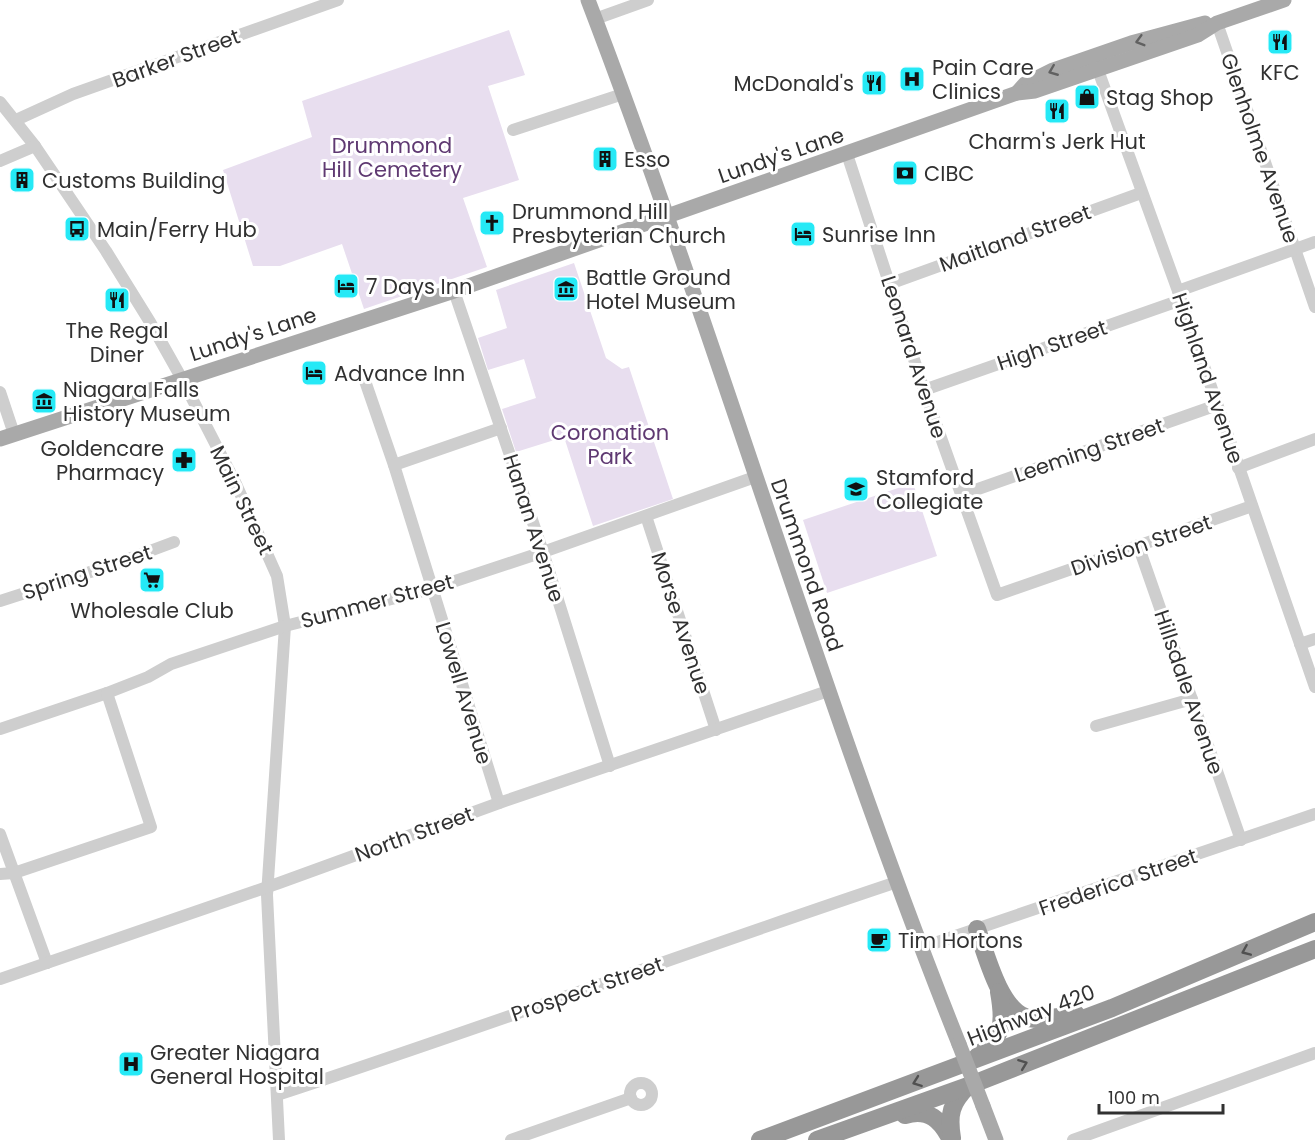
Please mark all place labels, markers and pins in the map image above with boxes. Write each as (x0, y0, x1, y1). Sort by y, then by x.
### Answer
restaurant icon: KFC (1265, 27, 1295, 57)
place label: Pain Care Clinics (932, 53, 1034, 106)
place label: KFC (1260, 58, 1300, 87)
hospital icon: Pain Care Clinics (897, 64, 927, 94)
restaurant icon: McDonald's (859, 68, 889, 98)
place label: McDonald's (734, 69, 854, 98)
shop icon: Stag Shop (1072, 82, 1102, 112)
place label: Stag Shop (1106, 83, 1213, 112)
restaurant icon: Charm's Jerk Hut (1042, 96, 1072, 126)
place label: Charm's Jerk Hut (968, 127, 1146, 156)
building icon: Esso (590, 144, 620, 174)
place label: Esso (624, 145, 670, 174)
bank icon: CIBC (890, 158, 920, 188)
place label: CIBC (924, 159, 974, 188)
building icon: Customs Building (7, 165, 37, 195)
place label: Customs Building (42, 166, 226, 195)
place label: Drummond Hill Presbyterian Church (512, 197, 726, 250)
church icon: Drummond Hill Presbyterian Church (477, 208, 507, 238)
bus stop icon: Main/Ferry Hub (62, 214, 92, 244)
place label: Main/Ferry Hub (97, 215, 257, 244)
hotel icon: Sunrise Inn (788, 219, 818, 249)
place label: Sunrise Inn (822, 220, 936, 249)
place label: Battle Ground Hotel Museum (586, 263, 736, 316)
hotel icon: 7 Days Inn (331, 271, 361, 301)
place label: 7 Days Inn (366, 272, 473, 301)
museum icon: Battle Ground Hotel Museum (551, 274, 581, 304)
restaurant icon: The Regal Diner (102, 285, 132, 315)
place label: The Regal Diner (66, 316, 168, 369)
hotel icon: Advance Inn (299, 358, 329, 388)
place label: Advance Inn (334, 359, 465, 388)
place label: Niagara Falls History Museum (63, 375, 231, 428)
museum icon: Niagara Falls History Museum (29, 386, 59, 416)
place label: Goldencare Pharmacy (41, 434, 164, 487)
pharmacy icon: Goldencare Pharmacy (169, 445, 199, 475)
place label: Stamford Collegiate (876, 463, 983, 516)
school or university icon: Stamford Collegiate (841, 474, 871, 504)
supermarket icon: Wholesale Club (137, 565, 167, 595)
place label: Wholesale Club (70, 596, 234, 625)
cafe icon: Tim Hortons (864, 925, 894, 955)
place label: Tim Hortons (898, 926, 1023, 955)
place label: Greater Niagara General Hospital (150, 1038, 324, 1091)
hospital icon: Greater Niagara General Hospital (116, 1049, 146, 1079)

